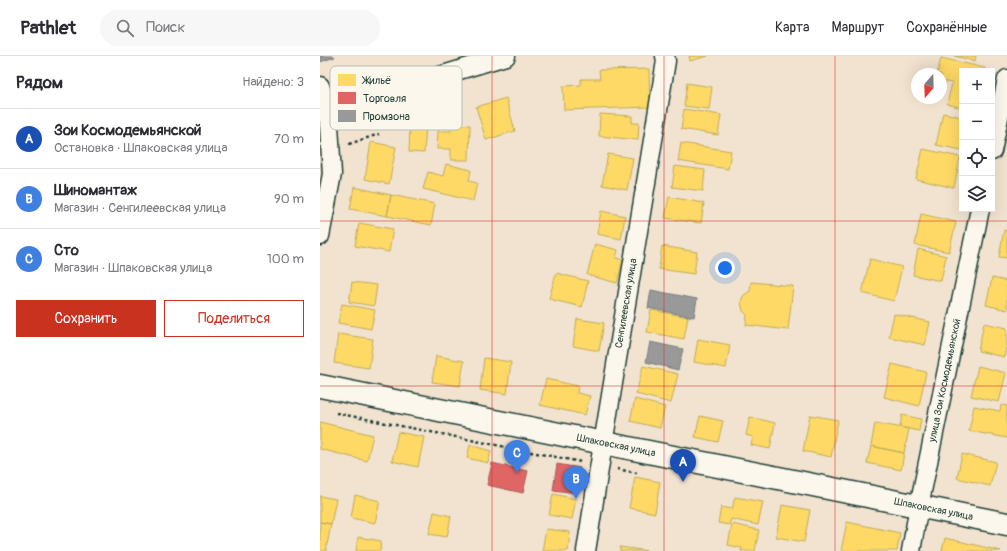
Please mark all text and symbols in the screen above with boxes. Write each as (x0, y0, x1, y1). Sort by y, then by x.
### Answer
search box (100, 10, 380, 46)
text: Pathlet (20, 16, 76, 40)
icon: search (114, 17, 136, 39)
text: Поиск (146, 18, 185, 37)
text: Карта (775, 19, 810, 36)
text: Маршрут (832, 19, 884, 36)
text: Сохранённые (906, 19, 987, 36)
legend (330, 66, 462, 130)
north arrow (911, 68, 947, 104)
map controls (959, 68, 995, 212)
button: + (959, 68, 995, 104)
text: Рядом (16, 72, 63, 93)
text: Найдено: 3 (242, 74, 304, 90)
text: Жильё (361, 74, 391, 87)
text: Торговля (363, 92, 406, 105)
button: − (959, 104, 995, 140)
text: Промзона (363, 110, 410, 123)
text: Зои Космодемьянской (54, 121, 202, 140)
text: A (25, 131, 33, 147)
text: 70 m (274, 131, 304, 147)
text: Остановка · Шпаковская улица (54, 140, 228, 156)
button: locate (959, 140, 995, 176)
button: layers (959, 176, 995, 212)
text: Шиномантаж (54, 181, 137, 200)
text: B (25, 191, 33, 207)
text: 90 m (274, 191, 304, 207)
text: Магазин · Сенгилеевская улица (54, 200, 226, 216)
text: Сто (54, 241, 79, 260)
text: C (25, 251, 33, 267)
text: 100 m (267, 251, 304, 267)
street label: Сенгилеевская улица (613, 257, 639, 349)
your location (715, 258, 735, 278)
text: Магазин · Шпаковская улица (54, 260, 212, 276)
button: Сохранить (16, 300, 156, 337)
button: Поделиться (164, 300, 304, 337)
street label: улица Зои Космодемьянской (926, 317, 963, 444)
street label: Шпаковская улица (576, 432, 657, 459)
pin: C (504, 440, 530, 473)
pin: A (670, 449, 696, 482)
pin: B (563, 466, 589, 499)
street label: Шпаковская улица (893, 496, 975, 523)

